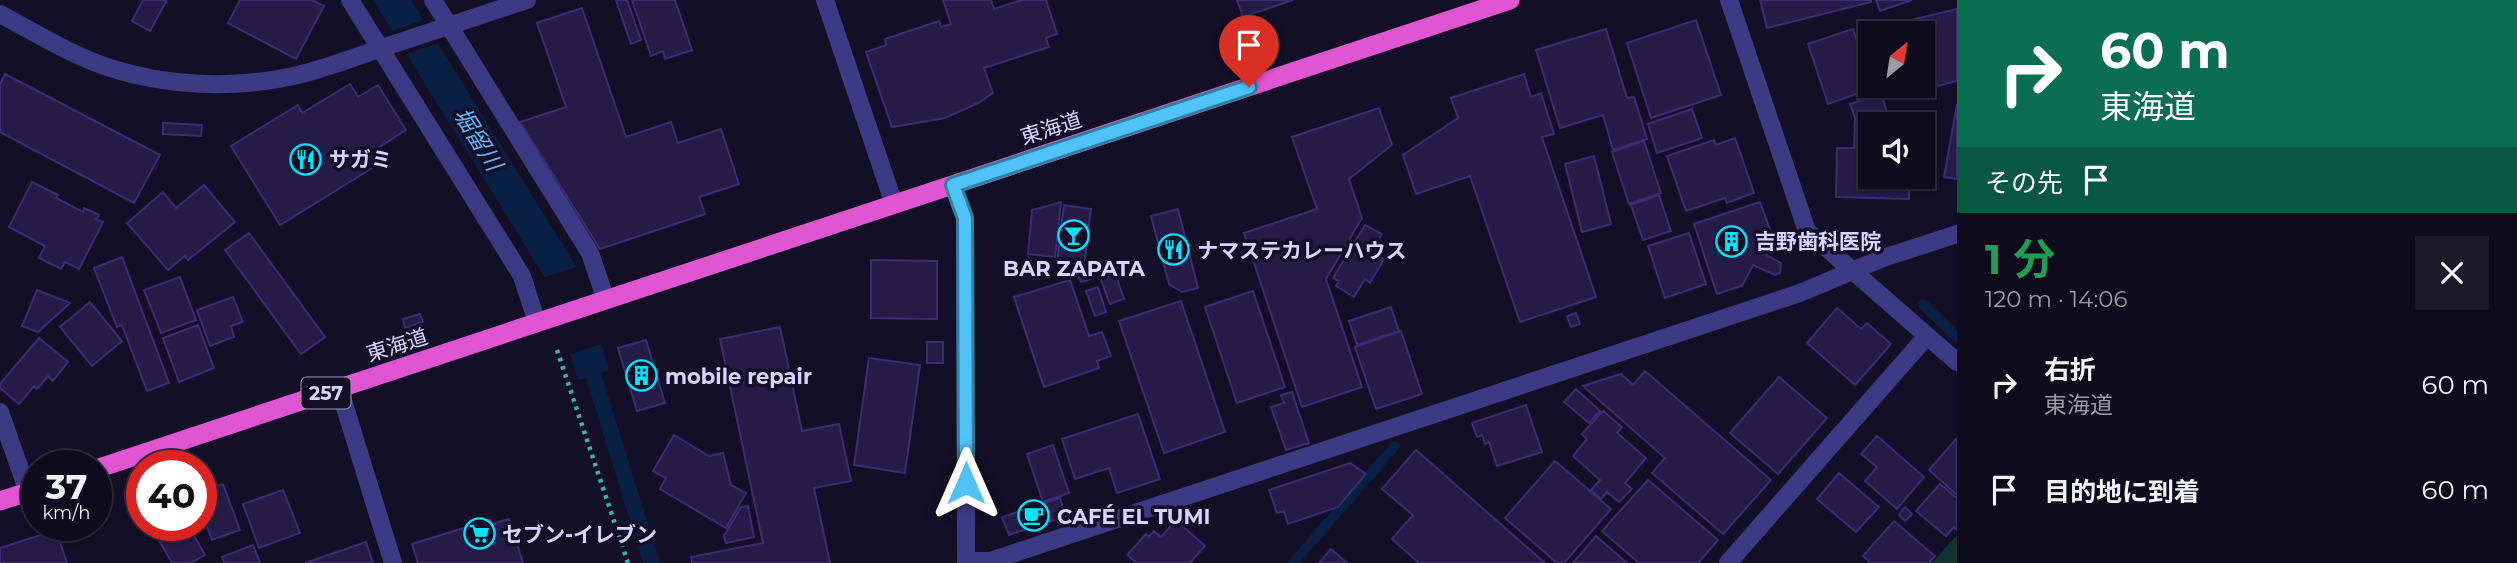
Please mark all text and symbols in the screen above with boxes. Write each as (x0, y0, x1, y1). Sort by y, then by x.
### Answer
pin (1219, 15, 1279, 87)
north arrow (1858, 21, 1936, 98)
map controls (1858, 21, 1935, 189)
text: 60 m (2100, 21, 2230, 80)
icon: arrive (1230, 26, 1268, 64)
icon: right (1985, 28, 2076, 119)
text: 東海道 (2100, 87, 2196, 126)
water label: 堀留川 (448, 102, 510, 178)
street label: 東海道 (1017, 106, 1085, 150)
button: sound (1858, 112, 1935, 189)
restaurant icon: サガミ (289, 142, 323, 176)
place label: サガミ (329, 147, 392, 172)
icon: arrive (2077, 161, 2115, 199)
text: その先 (1985, 167, 2063, 199)
bar icon: BAR ZAPATA (1057, 219, 1091, 253)
building icon: 吉野歯科医院 (1715, 224, 1749, 258)
place label: 吉野歯科医院 (1755, 229, 1881, 254)
restaurant icon: ナマステカレーハウス (1157, 233, 1191, 267)
text: 1 分 (1985, 233, 2055, 285)
button: close (2415, 236, 2489, 310)
place label: ナマステカレーハウス (1197, 238, 1407, 263)
place label: BAR ZAPATA (1003, 256, 1146, 281)
text: 120 m · 14:06 (1985, 285, 2128, 313)
street label: 東海道 (363, 323, 431, 367)
text: 右折 (2044, 354, 2096, 386)
building icon: mobile repair (625, 359, 659, 393)
place label: mobile repair (665, 364, 812, 389)
icon: right (1985, 366, 2023, 404)
text: 60 m (2422, 369, 2489, 401)
road number: 257 (302, 378, 350, 408)
text: 東海道 (2044, 391, 2113, 419)
position arrow (929, 446, 1003, 520)
speed limit sign: 40 (126, 450, 217, 541)
text: 37 (45, 465, 88, 508)
icon: arrive (1985, 471, 2023, 509)
text: 60 m (2422, 474, 2489, 506)
text: 目的地に到着 (2044, 476, 2200, 508)
cafe icon: CAFÉ EL TUMI (1017, 499, 1051, 533)
text: km/h (42, 502, 91, 524)
place label: CAFÉ EL TUMI (1057, 504, 1210, 529)
supermarket icon: セブン-イレブン (462, 517, 496, 551)
place label: セブン-イレブン (502, 522, 657, 547)

